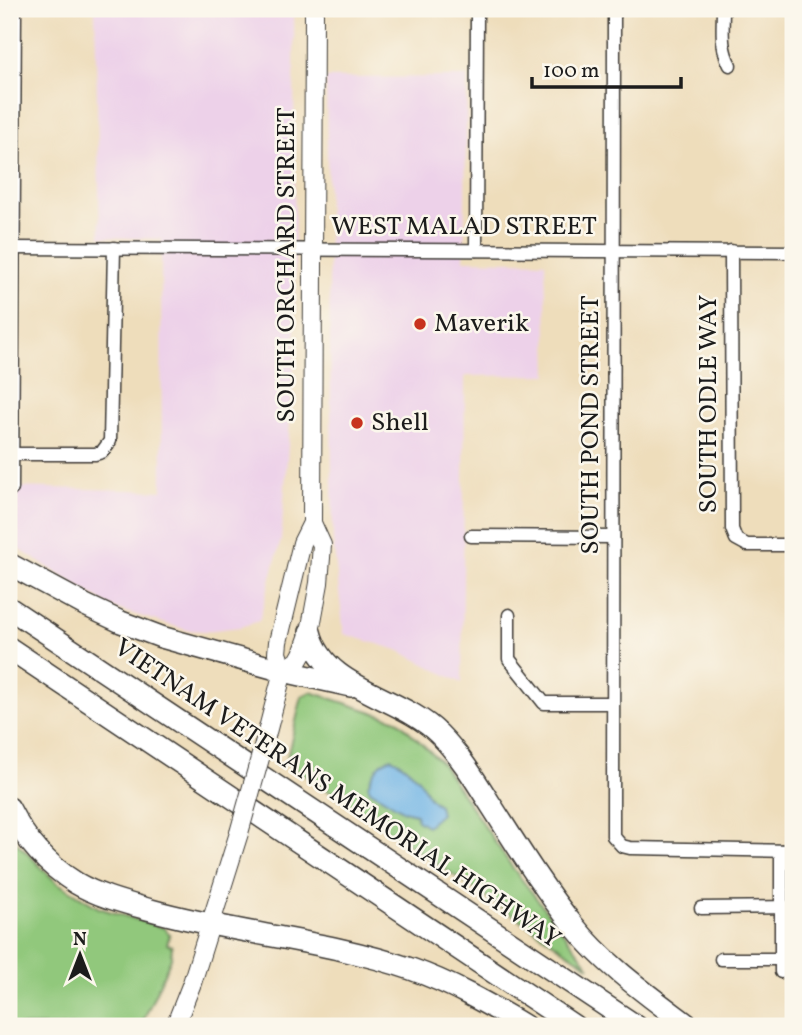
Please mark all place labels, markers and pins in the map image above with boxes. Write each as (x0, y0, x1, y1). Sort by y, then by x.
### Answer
place label: Maverik (434, 306, 529, 342)
marker: Maverik (412, 316, 428, 332)
place label: Shell (371, 405, 429, 441)
marker: Shell (349, 415, 365, 431)

